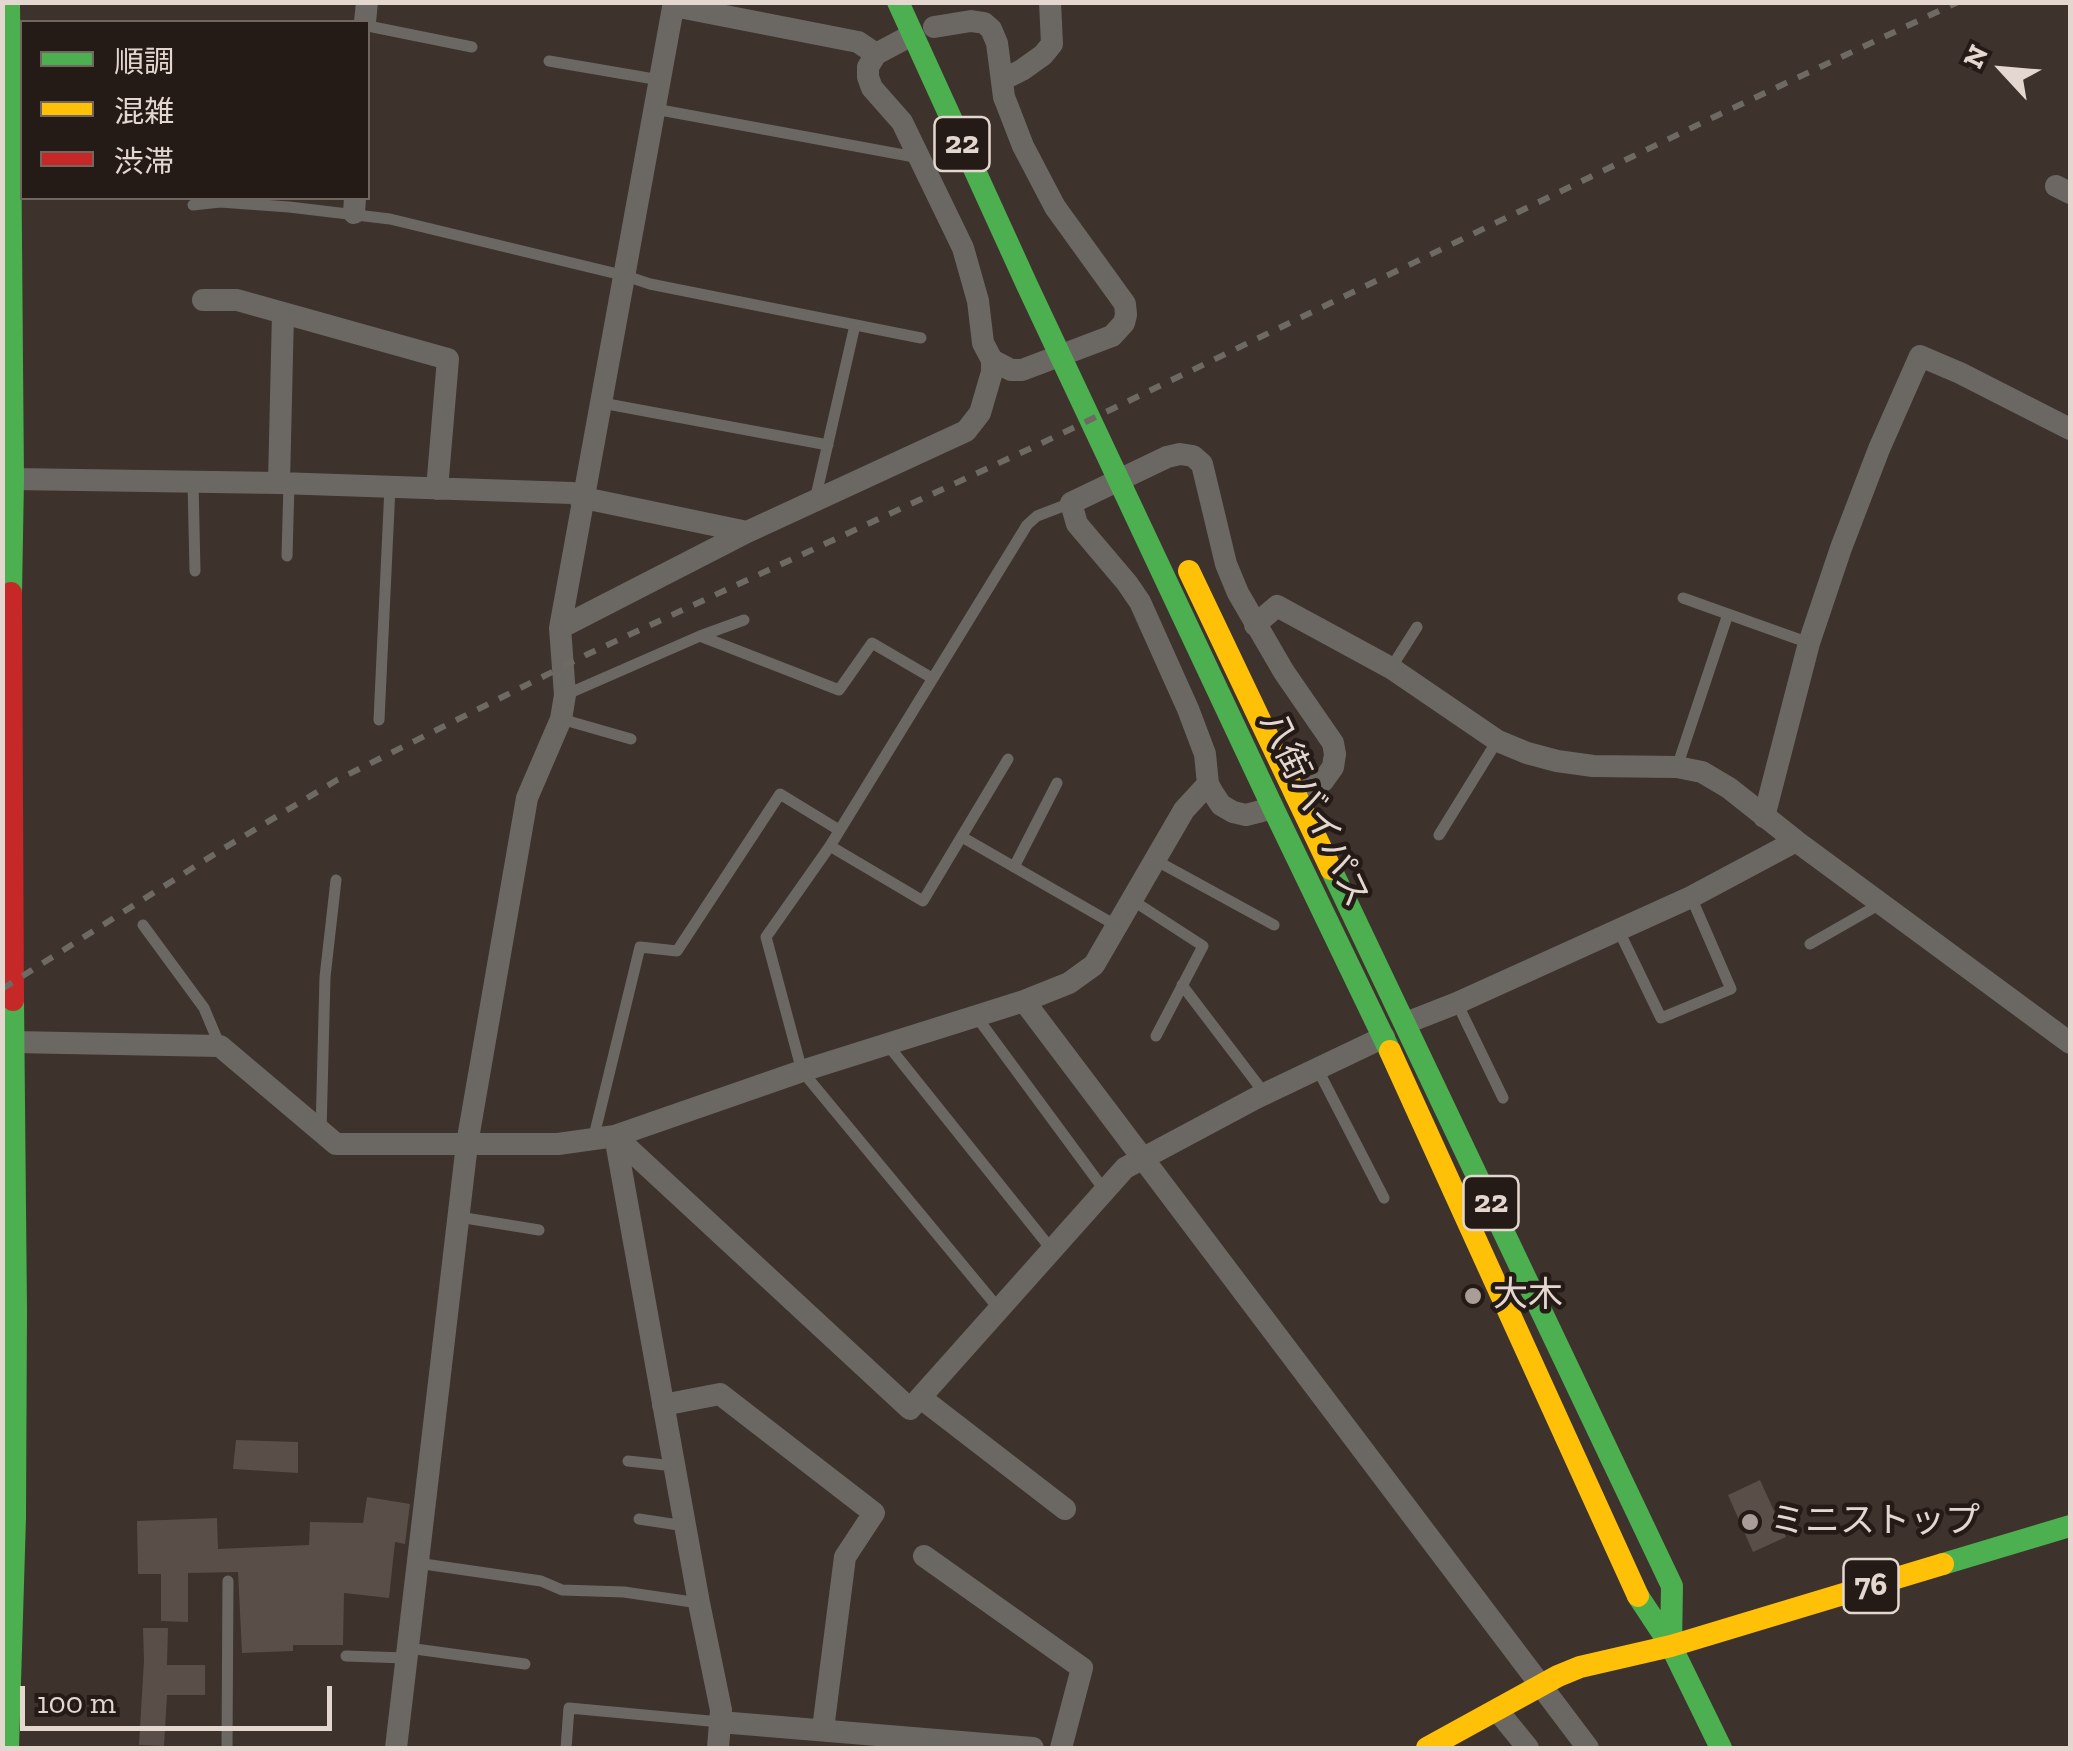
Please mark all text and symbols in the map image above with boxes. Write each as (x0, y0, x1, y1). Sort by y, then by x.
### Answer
legend (20, 20, 370, 200)
north arrow (1953, 20, 2053, 120)
text: N (1956, 40, 1995, 73)
text: 順調 (114, 44, 174, 80)
text: 混雑 (114, 94, 174, 130)
road number: 22 (934, 117, 990, 171)
text: 渋滞 (114, 144, 174, 180)
street label: 八街バイパス (1251, 706, 1377, 914)
road number: 22 (1464, 1176, 1518, 1230)
place label: 大木 (1493, 1275, 1563, 1317)
marker: 大木 (1462, 1285, 1484, 1307)
place label: ミニストップ (1770, 1501, 1980, 1543)
marker: ミニストップ (1739, 1511, 1761, 1533)
road number: 76 (1844, 1559, 1898, 1613)
scale bar (25, 1666, 338, 1728)
text: 100 m (37, 1685, 116, 1721)

